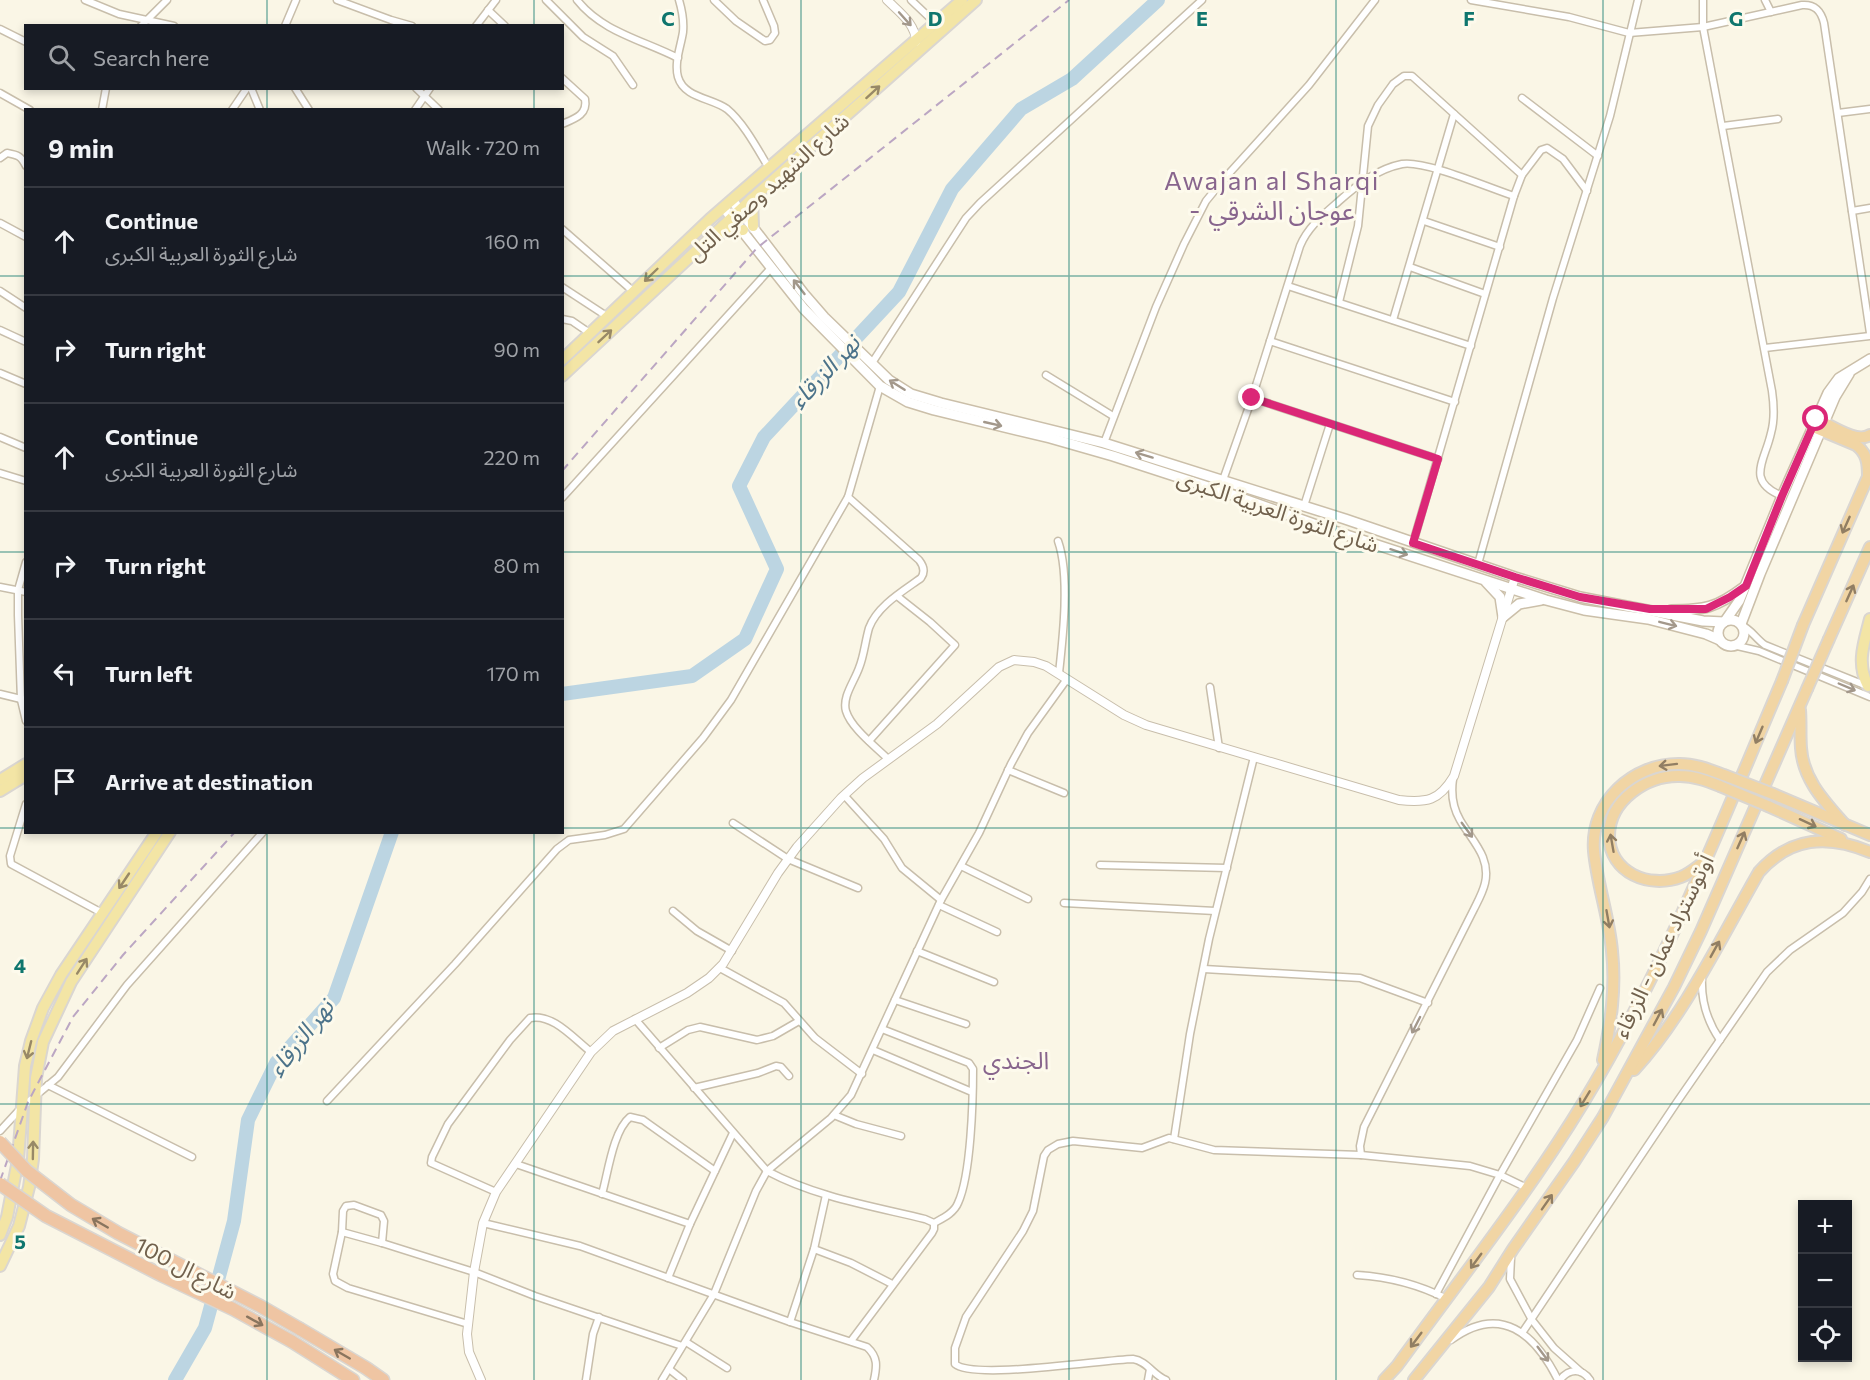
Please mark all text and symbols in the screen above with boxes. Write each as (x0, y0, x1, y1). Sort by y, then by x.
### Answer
text: C (661, 6, 675, 30)
text: D (928, 6, 942, 30)
text: E (1196, 6, 1208, 30)
text: F (1463, 6, 1475, 30)
text: G (1729, 6, 1743, 30)
one-way arrow (898, 11, 912, 26)
search box (24, 24, 564, 90)
icon: search (45, 41, 78, 74)
text: Search here (93, 44, 209, 71)
one-way arrow (865, 85, 881, 99)
street label: شارع الشهيد وصفي التل (681, 107, 857, 269)
text: 9 min (48, 132, 114, 163)
text: Walk · 720 m (426, 135, 540, 159)
district label: Awajan al Sharqi - عوجان الشرقي (1164, 164, 1380, 231)
text: Continue (105, 207, 198, 234)
icon: ahead (48, 225, 81, 258)
text: 160 m (485, 229, 540, 253)
text: شارع الثورة العربية الكبرى (105, 241, 297, 265)
one-way arrow (644, 268, 659, 282)
one-way arrow (793, 280, 806, 296)
water label: نهر الزرقاء (783, 327, 867, 414)
one-way arrow (598, 329, 613, 343)
icon: right (48, 333, 81, 366)
text: Turn right (105, 336, 206, 363)
text: 90 m (494, 337, 540, 361)
one-way arrow (889, 378, 906, 390)
route end (1238, 384, 1264, 410)
route start (1802, 405, 1828, 431)
one-way arrow (983, 419, 1002, 431)
text: Continue (105, 423, 198, 450)
icon: ahead (48, 441, 81, 474)
text: 220 m (484, 445, 540, 469)
one-way arrow (1135, 449, 1154, 460)
text: شارع الثورة العربية الكبرى (105, 457, 297, 481)
street label: شارع الثورة العربية الكبرى (1172, 463, 1383, 562)
one-way arrow (1840, 516, 1852, 534)
one-way arrow (1389, 547, 1408, 558)
icon: right (48, 549, 81, 582)
text: Turn right (105, 552, 206, 579)
text: 80 m (494, 553, 540, 577)
one-way arrow (1844, 585, 1856, 603)
one-way arrow (1658, 618, 1677, 630)
icon: left (48, 657, 81, 690)
text: Turn left (105, 660, 192, 687)
text: 170 m (487, 661, 540, 685)
one-way arrow (1837, 682, 1855, 693)
one-way arrow (1753, 726, 1764, 744)
one-way arrow (1658, 760, 1678, 771)
icon: arrive (48, 765, 81, 798)
text: Arrive at destination (105, 768, 313, 795)
one-way arrow (1798, 818, 1816, 829)
one-way arrow (1461, 822, 1473, 838)
one-way arrow (1736, 832, 1747, 850)
one-way arrow (1606, 834, 1617, 853)
street label: أوتوستراد عمان - الزرقاء (1606, 850, 1720, 1042)
one-way arrow (118, 872, 130, 889)
one-way arrow (1602, 909, 1613, 928)
one-way arrow (1710, 941, 1721, 959)
text: 4 (14, 953, 26, 977)
one-way arrow (76, 958, 88, 975)
water label: نهر الزرقاء (261, 991, 341, 1082)
one-way arrow (1653, 1008, 1664, 1026)
one-way arrow (1410, 1016, 1421, 1034)
one-way arrow (23, 1040, 35, 1059)
district label: الجندي (983, 1045, 1049, 1080)
one-way arrow (1579, 1090, 1591, 1107)
one-way arrow (27, 1141, 39, 1161)
one-way arrow (1541, 1194, 1553, 1210)
map controls (1798, 1200, 1852, 1362)
button: + (1798, 1200, 1852, 1254)
one-way arrow (92, 1217, 109, 1229)
text: 5 (14, 1229, 26, 1253)
street label: شارع ال 100 (129, 1231, 241, 1308)
one-way arrow (1470, 1252, 1482, 1268)
button: − (1798, 1254, 1852, 1308)
button: locate (1798, 1308, 1852, 1362)
one-way arrow (246, 1315, 263, 1327)
one-way arrow (1410, 1332, 1422, 1348)
one-way arrow (1536, 1345, 1549, 1361)
one-way arrow (334, 1348, 351, 1360)

